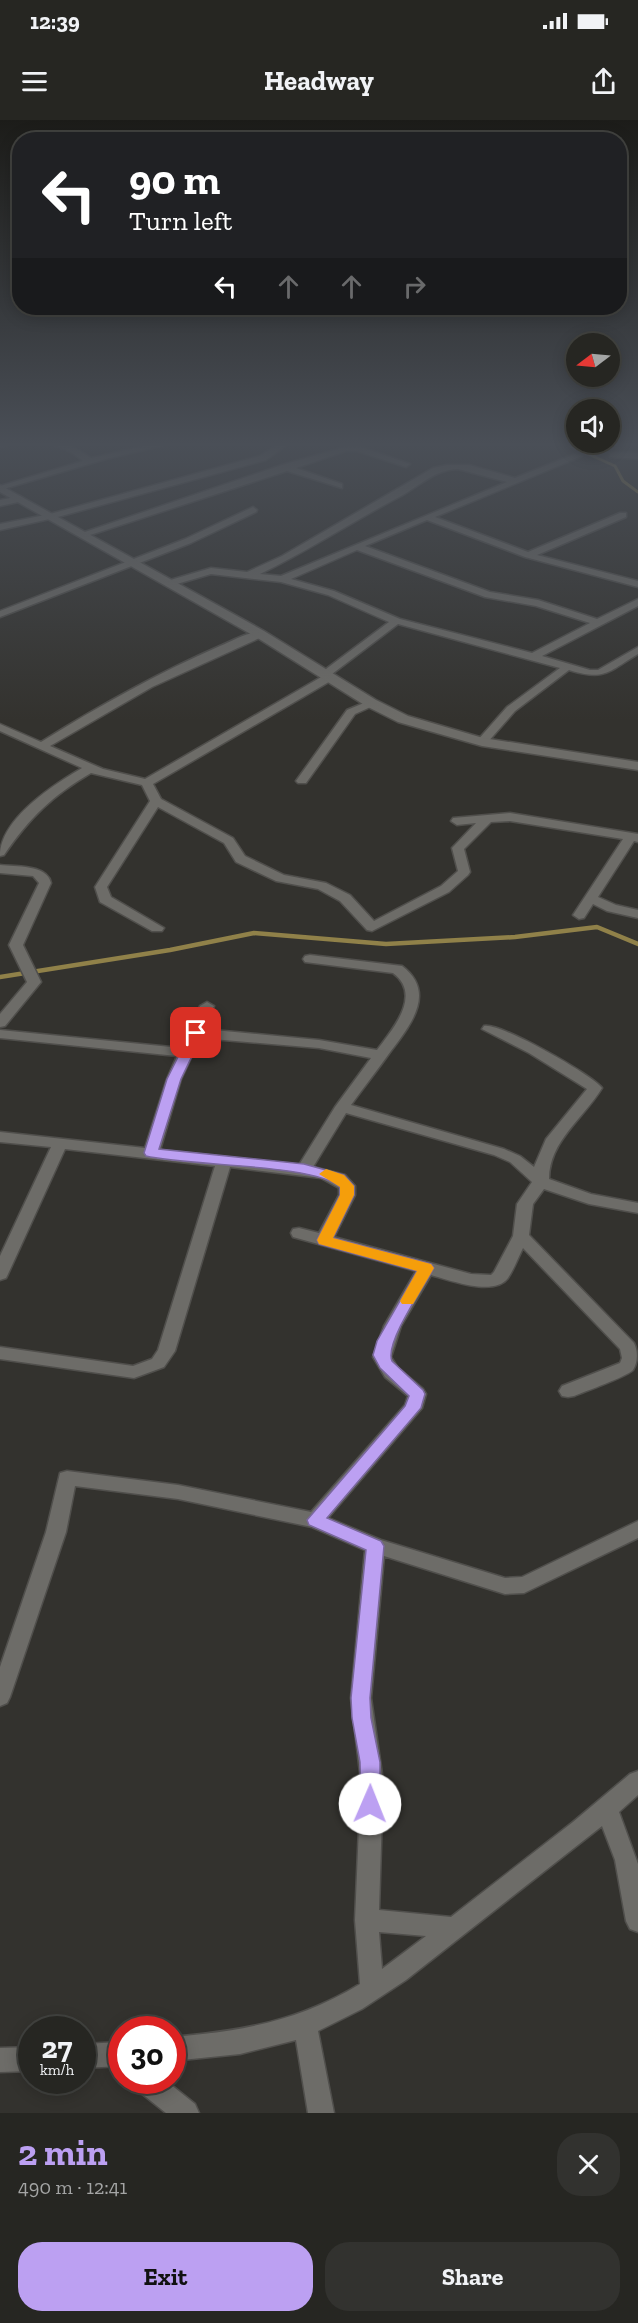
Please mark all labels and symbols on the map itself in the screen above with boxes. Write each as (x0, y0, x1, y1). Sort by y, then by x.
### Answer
north arrow (566, 333, 620, 387)
pin (170, 1007, 221, 1058)
position arrow (338, 1772, 402, 1836)
speed limit sign: 30 (108, 2016, 186, 2094)

